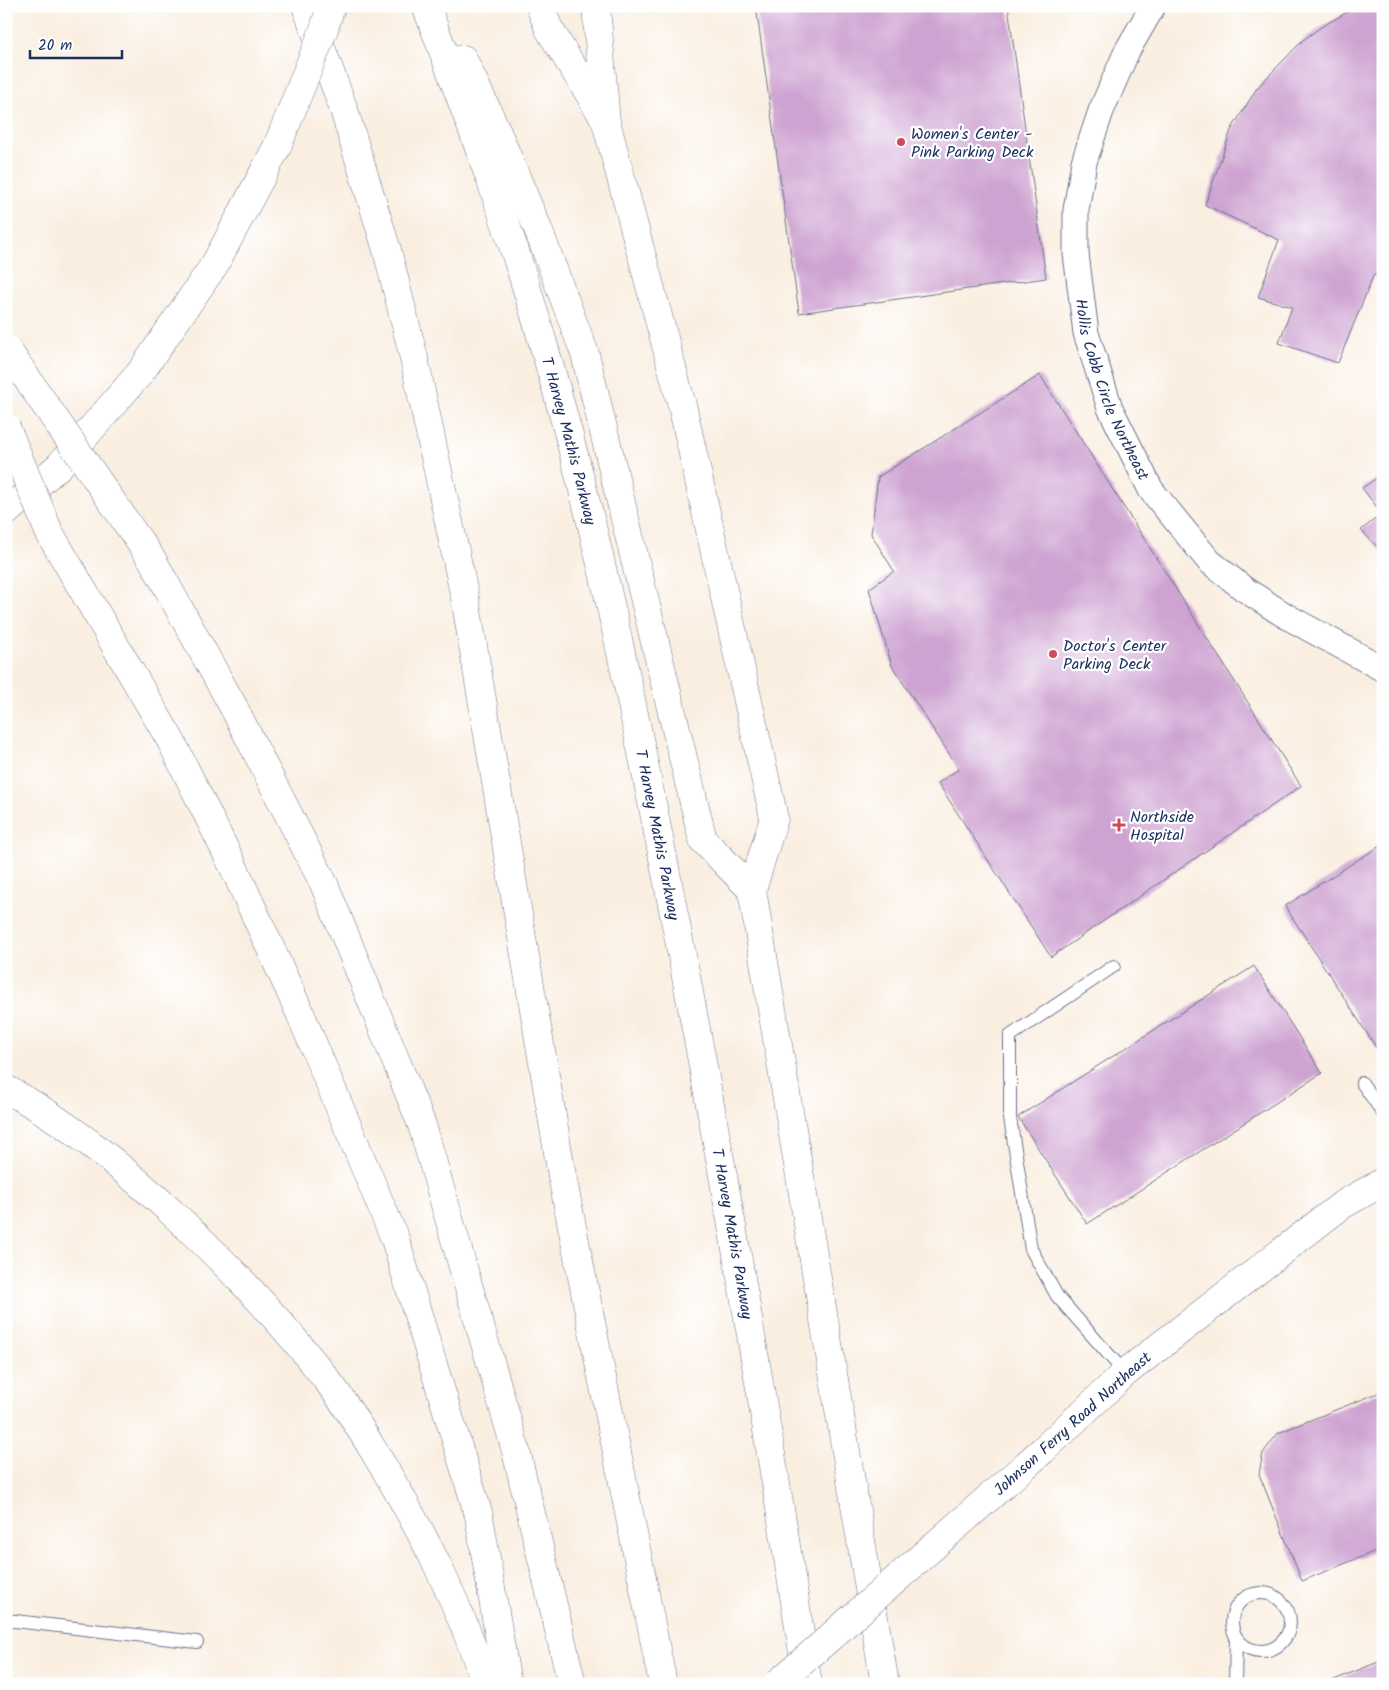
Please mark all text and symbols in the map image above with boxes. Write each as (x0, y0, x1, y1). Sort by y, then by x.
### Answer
scale bar (30, 28, 122, 60)
text: 20 m (38, 34, 72, 58)
place label: Women's Center - Pink Parking Deck (911, 122, 1034, 165)
marker: Women's Center - Pink Parking Deck (895, 136, 907, 148)
street label: Hollis Cobb Circle Northeast (1068, 297, 1156, 486)
street label: T Harvey Mathis Parkway (534, 354, 602, 528)
place label: Doctor's Center Parking Deck (1063, 634, 1168, 677)
marker: Doctor's Center Parking Deck (1047, 648, 1059, 660)
street label: T Harvey Mathis Parkway (628, 747, 686, 923)
place label: Northside Hospital (1130, 805, 1194, 848)
marker: Northside Hospital (1112, 818, 1126, 832)
street label: T Harvey Mathis Parkway (704, 1146, 759, 1322)
street label: Johnson Ferry Road Northeast (988, 1346, 1158, 1502)

